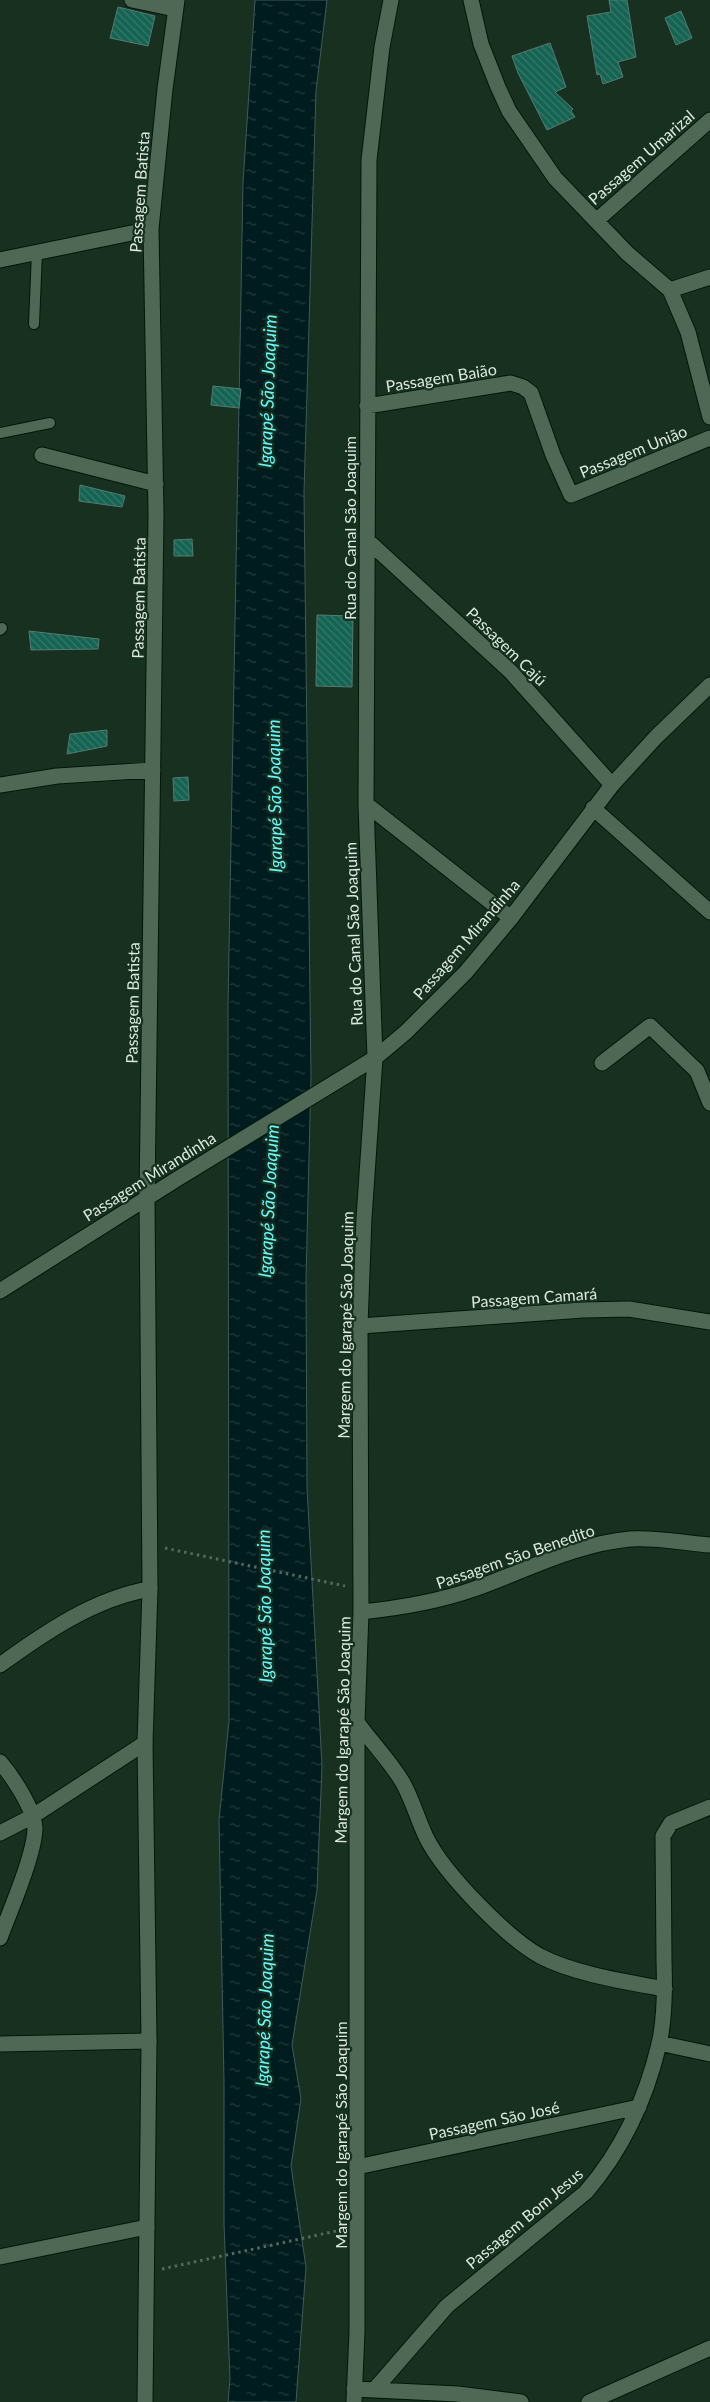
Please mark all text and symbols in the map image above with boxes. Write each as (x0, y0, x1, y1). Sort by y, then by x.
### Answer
street label: Passagem Umarizal (584, 106, 698, 208)
street label: Passagem Batista (125, 131, 153, 253)
water label: Igarapé São Joaquim (253, 314, 281, 468)
street label: Passagem Baião (384, 359, 498, 395)
street label: Passagem União (576, 421, 690, 481)
street label: Rua do Canal São Joaquim (340, 436, 359, 620)
street label: Passagem Batista (127, 537, 149, 659)
street label: Passagem Cajú (463, 603, 551, 689)
water label: Igarapé São Joaquim (262, 719, 286, 873)
street label: Rua do Canal São Joaquim (340, 842, 366, 1026)
street label: Passagem Mirandinha (409, 875, 523, 1003)
street label: Passagem Batista (121, 942, 143, 1064)
water label: Igarapé São Joaquim (253, 1124, 283, 1278)
street label: Passagem Mirandinha (79, 1127, 219, 1225)
street label: Margem do Igarapé São Joaquim (334, 1211, 356, 1439)
street label: Passagem Camará (470, 1283, 598, 1311)
street label: Passagem São Benedito (433, 1520, 597, 1592)
water label: Igarapé São Joaquim (252, 1529, 276, 1683)
street label: Margem do Igarapé São Joaquim (331, 1616, 353, 1844)
water label: Igarapé São Joaquim (250, 1933, 278, 2087)
street label: Margem do Igarapé São Joaquim (331, 2021, 350, 2249)
street label: Passagem São José (427, 2097, 561, 2143)
street label: Passagem Bom Jesus (462, 2164, 586, 2272)

